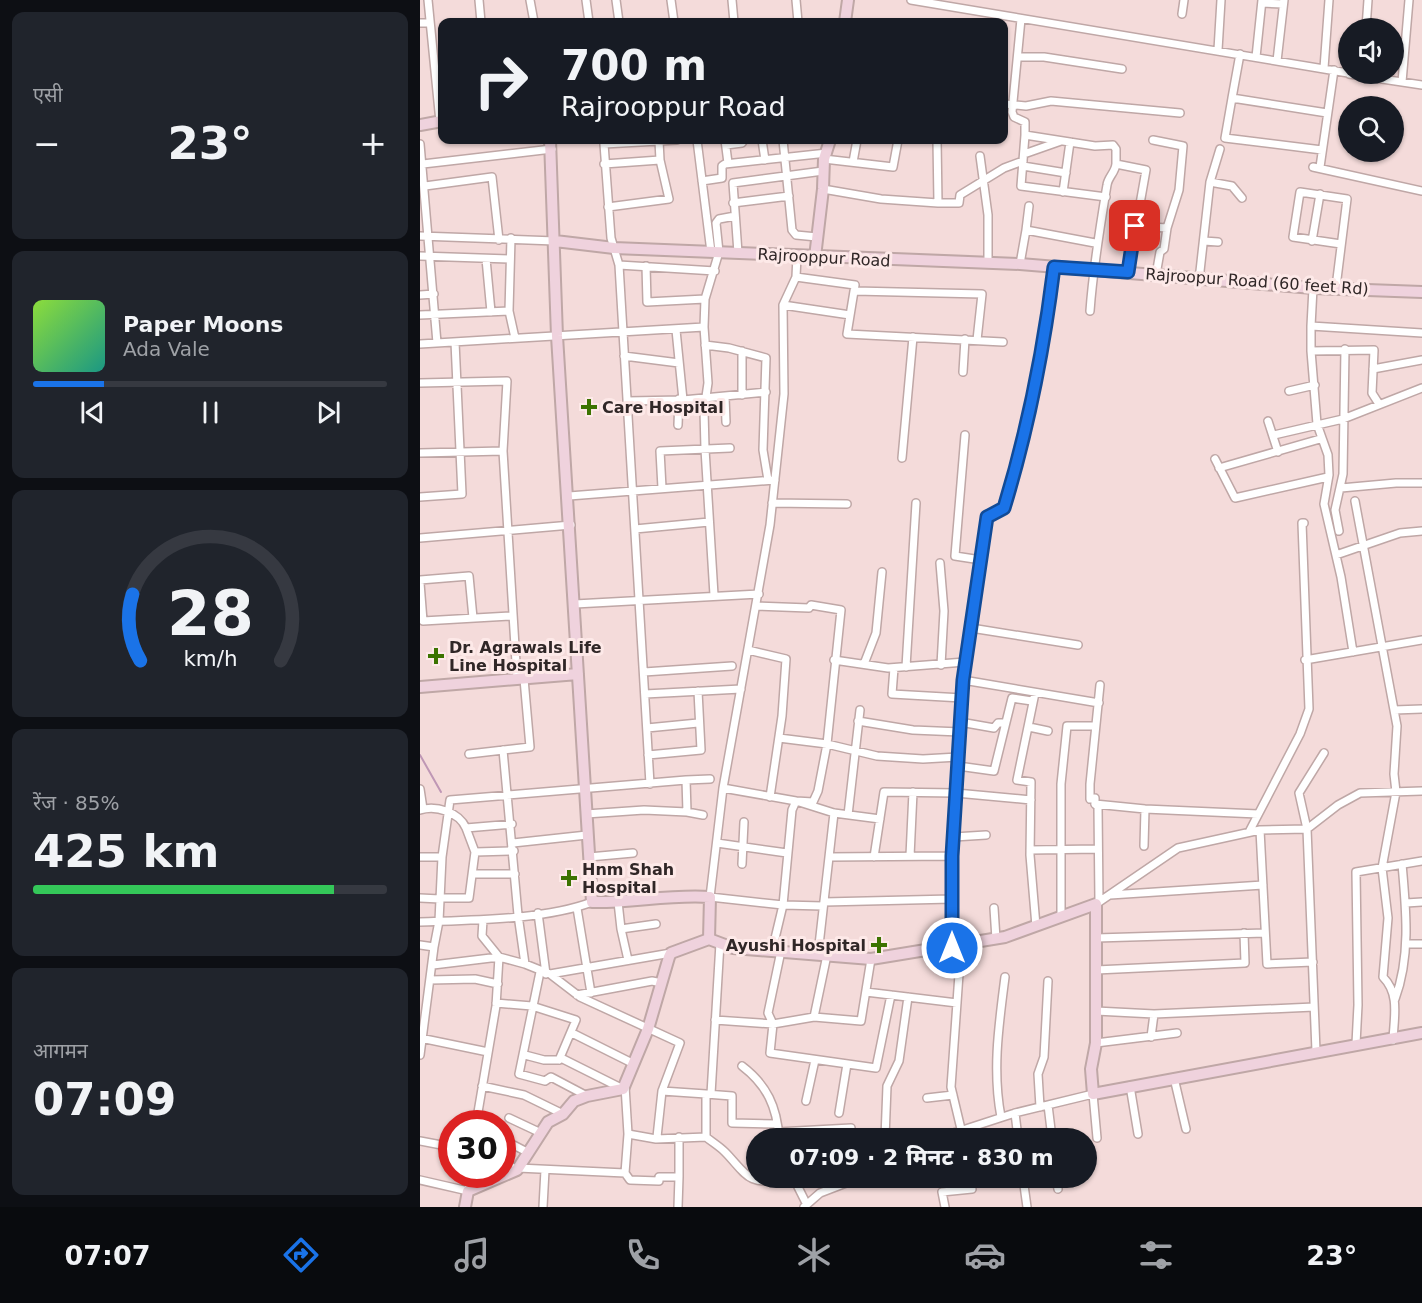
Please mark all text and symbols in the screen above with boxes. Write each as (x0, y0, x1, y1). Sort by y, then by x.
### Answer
map controls (1338, 18, 1404, 162)
button: sound (1338, 18, 1404, 84)
text: 700 m (561, 41, 707, 90)
icon: right (462, 42, 540, 120)
text: एसी (33, 83, 63, 107)
text: Rajrooppur Road (561, 91, 786, 122)
button: search (1338, 96, 1404, 162)
text: 23° (167, 117, 253, 170)
text: − (33, 124, 61, 163)
text: + (359, 124, 387, 163)
pin (1109, 200, 1160, 251)
icon: arrive (1118, 209, 1151, 242)
street label: Rajrooppur Road (757, 245, 891, 270)
street label: Rajroopur Road (60 feet Rd) (1145, 264, 1369, 299)
text: Paper Moons (123, 312, 283, 337)
text: Ada Vale (123, 337, 210, 361)
icon: previous (76, 396, 109, 429)
icon: pause (194, 396, 227, 429)
icon: next (312, 396, 345, 429)
marker: Care Hospital (580, 398, 598, 416)
place label: Care Hospital (602, 398, 724, 417)
text: 28 (167, 577, 253, 650)
place label: Dr. Agrawals Life Line Hospital (449, 638, 602, 675)
text: km/h (183, 646, 237, 671)
marker: Dr. Agrawals Life Line Hospital (427, 647, 445, 665)
text: रेंज · 85% (33, 791, 120, 815)
text: 425 km (33, 825, 219, 878)
place label: Hnm Shah Hospital (582, 860, 674, 897)
marker: Hnm Shah Hospital (560, 869, 578, 887)
position arrow (920, 916, 984, 980)
place label: Ayushi Hospital (726, 936, 866, 955)
marker: Ayushi Hospital (870, 936, 888, 954)
text: आगमन (33, 1039, 88, 1063)
text: 07:09 (33, 1073, 176, 1126)
speed limit sign: 30 (438, 1110, 516, 1188)
text: 07:09 · 2 मिनट · 830 m (789, 1145, 1054, 1170)
icon: directions (280, 1234, 322, 1276)
icon: music (451, 1234, 493, 1276)
icon: phone (622, 1234, 664, 1276)
icon: climate (793, 1234, 835, 1276)
icon: car (964, 1234, 1006, 1276)
icon: filters (1135, 1234, 1177, 1276)
text: 07:07 (65, 1240, 151, 1271)
text: 23° (1306, 1240, 1357, 1271)

